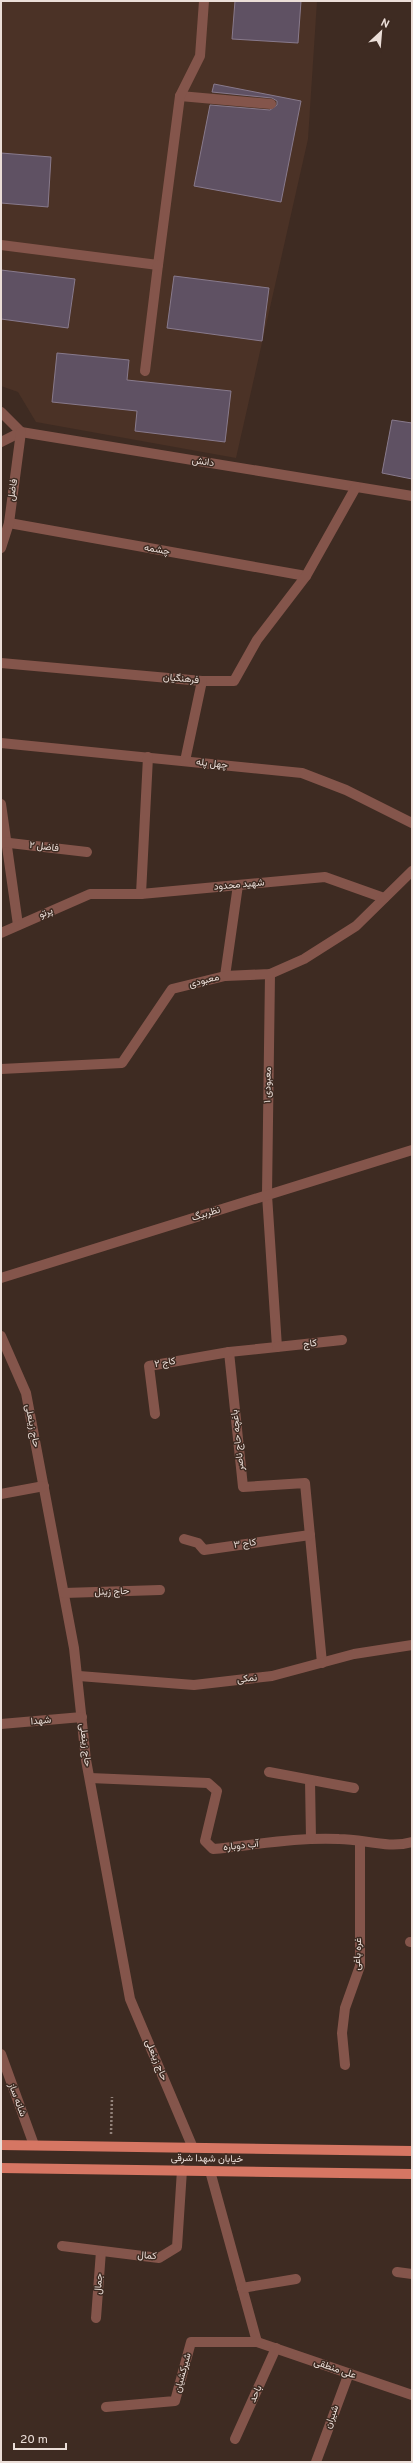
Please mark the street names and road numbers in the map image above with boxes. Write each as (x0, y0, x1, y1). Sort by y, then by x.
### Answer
street label: دانش (191, 454, 215, 470)
street label: فاضل (5, 478, 21, 502)
street label: چشمه (143, 541, 171, 559)
street label: فرهنگیان (162, 671, 200, 687)
street label: چهل پله (195, 756, 229, 772)
street label: فاضل ۲ (28, 839, 60, 855)
street label: شهید محدود (213, 876, 265, 894)
street label: پرتو (37, 904, 55, 922)
street label: معبودی (187, 971, 221, 991)
street label: معبودی ۱ (261, 1067, 275, 1103)
street label: نظربیگ (190, 1203, 222, 1224)
street label: کاج (302, 1337, 318, 1351)
street label: کاج ۲ (153, 1355, 177, 1371)
street label: حاج زینعلی (21, 1403, 43, 1449)
street label: باغچه حاج ناصر (228, 1409, 248, 1472)
street label: کاج ۳ (233, 1536, 258, 1552)
street label: حاج زینل (94, 1585, 130, 1599)
street label: نمکی (236, 1671, 258, 1687)
street label: شهدا (30, 1714, 52, 1728)
street label: حاج زینعلی (76, 1723, 94, 1768)
street label: آب دوباره (223, 1838, 260, 1854)
street label: غره باغی (351, 1937, 365, 1971)
street label: حاج زینعلی (141, 2037, 171, 2083)
street label: شانه ساز (5, 2080, 29, 2119)
street label: خیابان شهدا شرقی (171, 2152, 244, 2166)
street label: کمال (137, 2249, 158, 2263)
street label: جمال (92, 2273, 106, 2295)
street label: شیرکشیان (171, 2352, 195, 2394)
street label: علی منطقی (312, 2356, 358, 2382)
street label: باحد (246, 2383, 266, 2405)
street label: شیران (322, 2403, 342, 2431)

